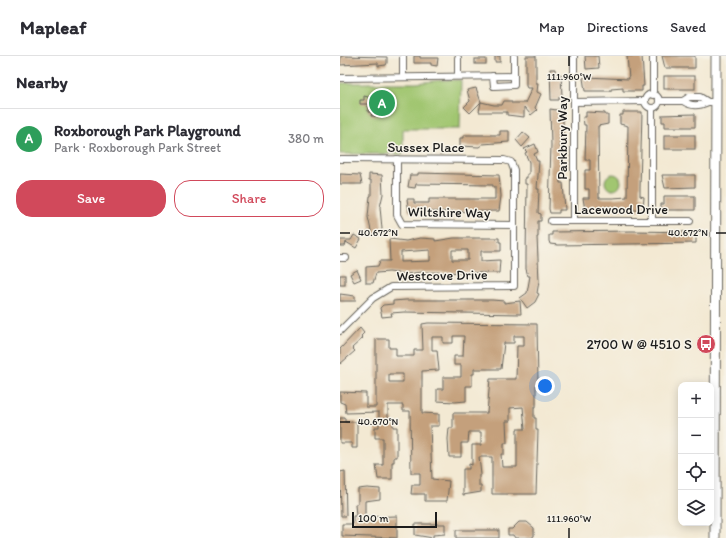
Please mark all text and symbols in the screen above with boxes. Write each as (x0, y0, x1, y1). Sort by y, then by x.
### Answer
text: Mapleaf (20, 16, 86, 39)
text: Map (539, 19, 565, 36)
text: Directions (587, 19, 648, 36)
text: Saved (670, 19, 706, 36)
text: 111.960°W (547, 70, 592, 83)
text: Nearby (16, 72, 68, 92)
pin: A (369, 88, 395, 118)
street label: Parkbury Way (554, 96, 571, 180)
text: Roxborough Park Playground (54, 122, 241, 140)
text: A (25, 131, 33, 146)
text: 380 m (288, 131, 324, 146)
street label: Sussex Place (387, 139, 465, 156)
text: Park · Roxborough Park Street (54, 140, 221, 155)
button: Save (16, 180, 166, 217)
button: Share (174, 180, 324, 217)
street label: Lacewood Drive (574, 201, 668, 218)
street label: Wiltshire Way (407, 203, 491, 222)
text: 40.672°N (358, 226, 398, 239)
text: 40.672°N (668, 226, 708, 239)
street label: Westcove Drive (396, 266, 488, 285)
bus stop icon: 2700 W @ 4510 S (695, 333, 717, 355)
place label: 2700 W @ 4510 S (587, 336, 692, 353)
your location (535, 376, 555, 396)
map controls (678, 382, 714, 526)
button: + (678, 382, 714, 418)
text: 40.670°N (358, 415, 399, 428)
button: − (678, 418, 714, 454)
button: locate (678, 454, 714, 490)
button: layers (678, 490, 714, 526)
scale bar (352, 510, 437, 529)
text: 100 m (358, 512, 388, 525)
text: 111.960°W (547, 512, 592, 525)

